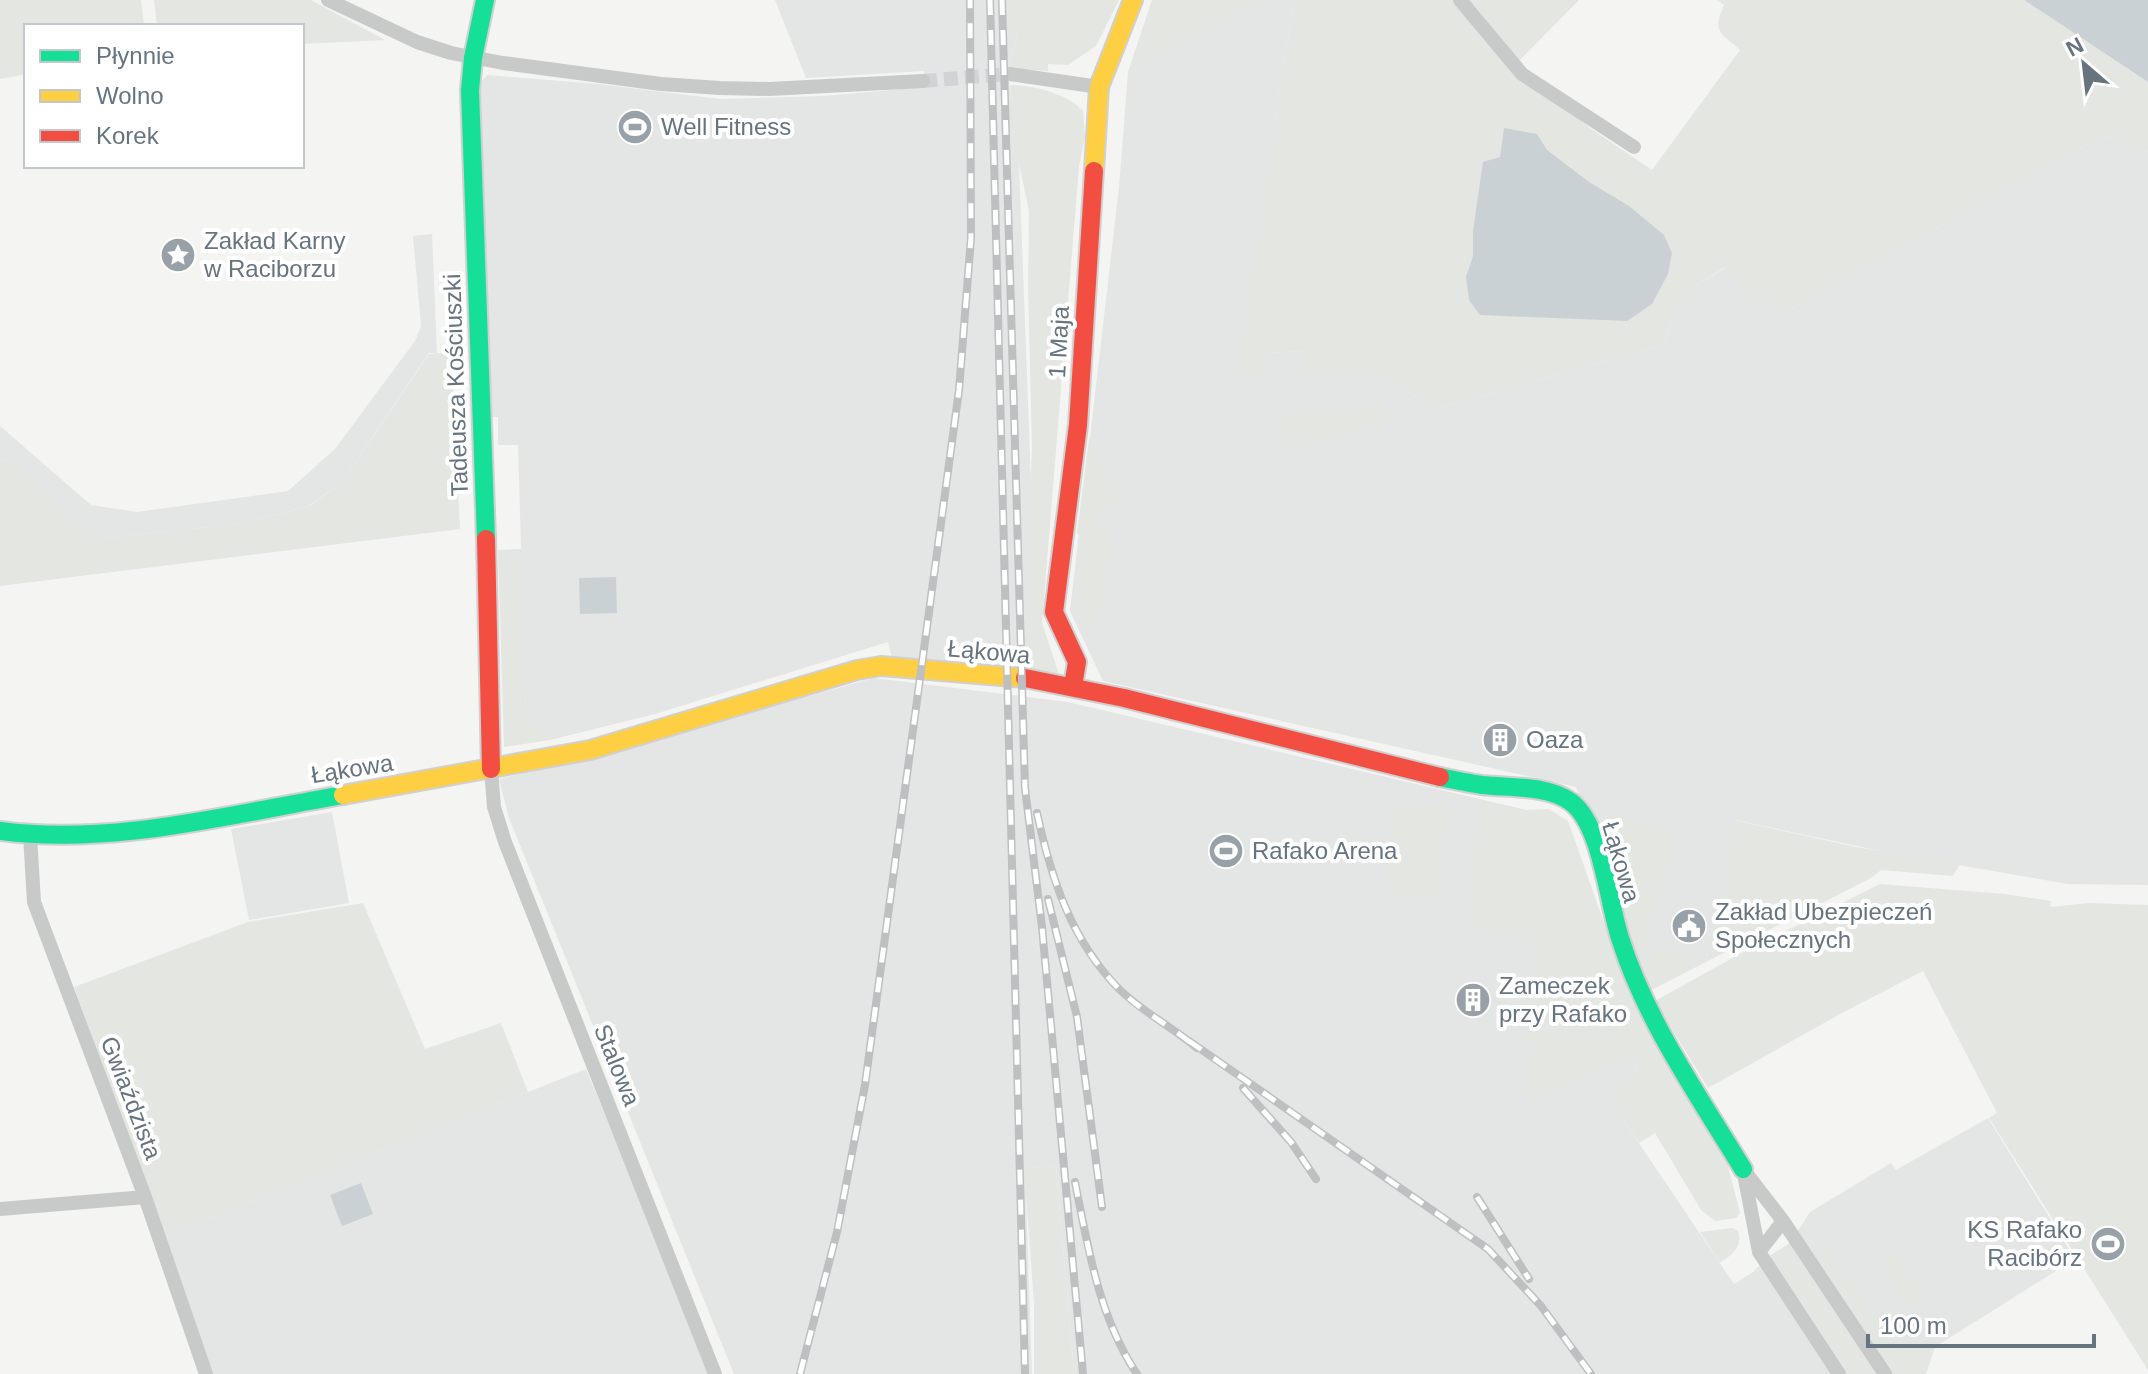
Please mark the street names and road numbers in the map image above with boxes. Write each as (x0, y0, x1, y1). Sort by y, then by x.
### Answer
street label: Tadeusza Kościuszki (438, 273, 473, 497)
street label: 1 Maja (1043, 305, 1074, 379)
street label: Łąkowa (947, 634, 1032, 669)
street label: Łąkowa (309, 749, 396, 788)
street label: Łąkowa (1597, 818, 1646, 906)
street label: Stalowa (589, 1020, 646, 1110)
street label: Gwiaździsta (96, 1033, 167, 1164)

